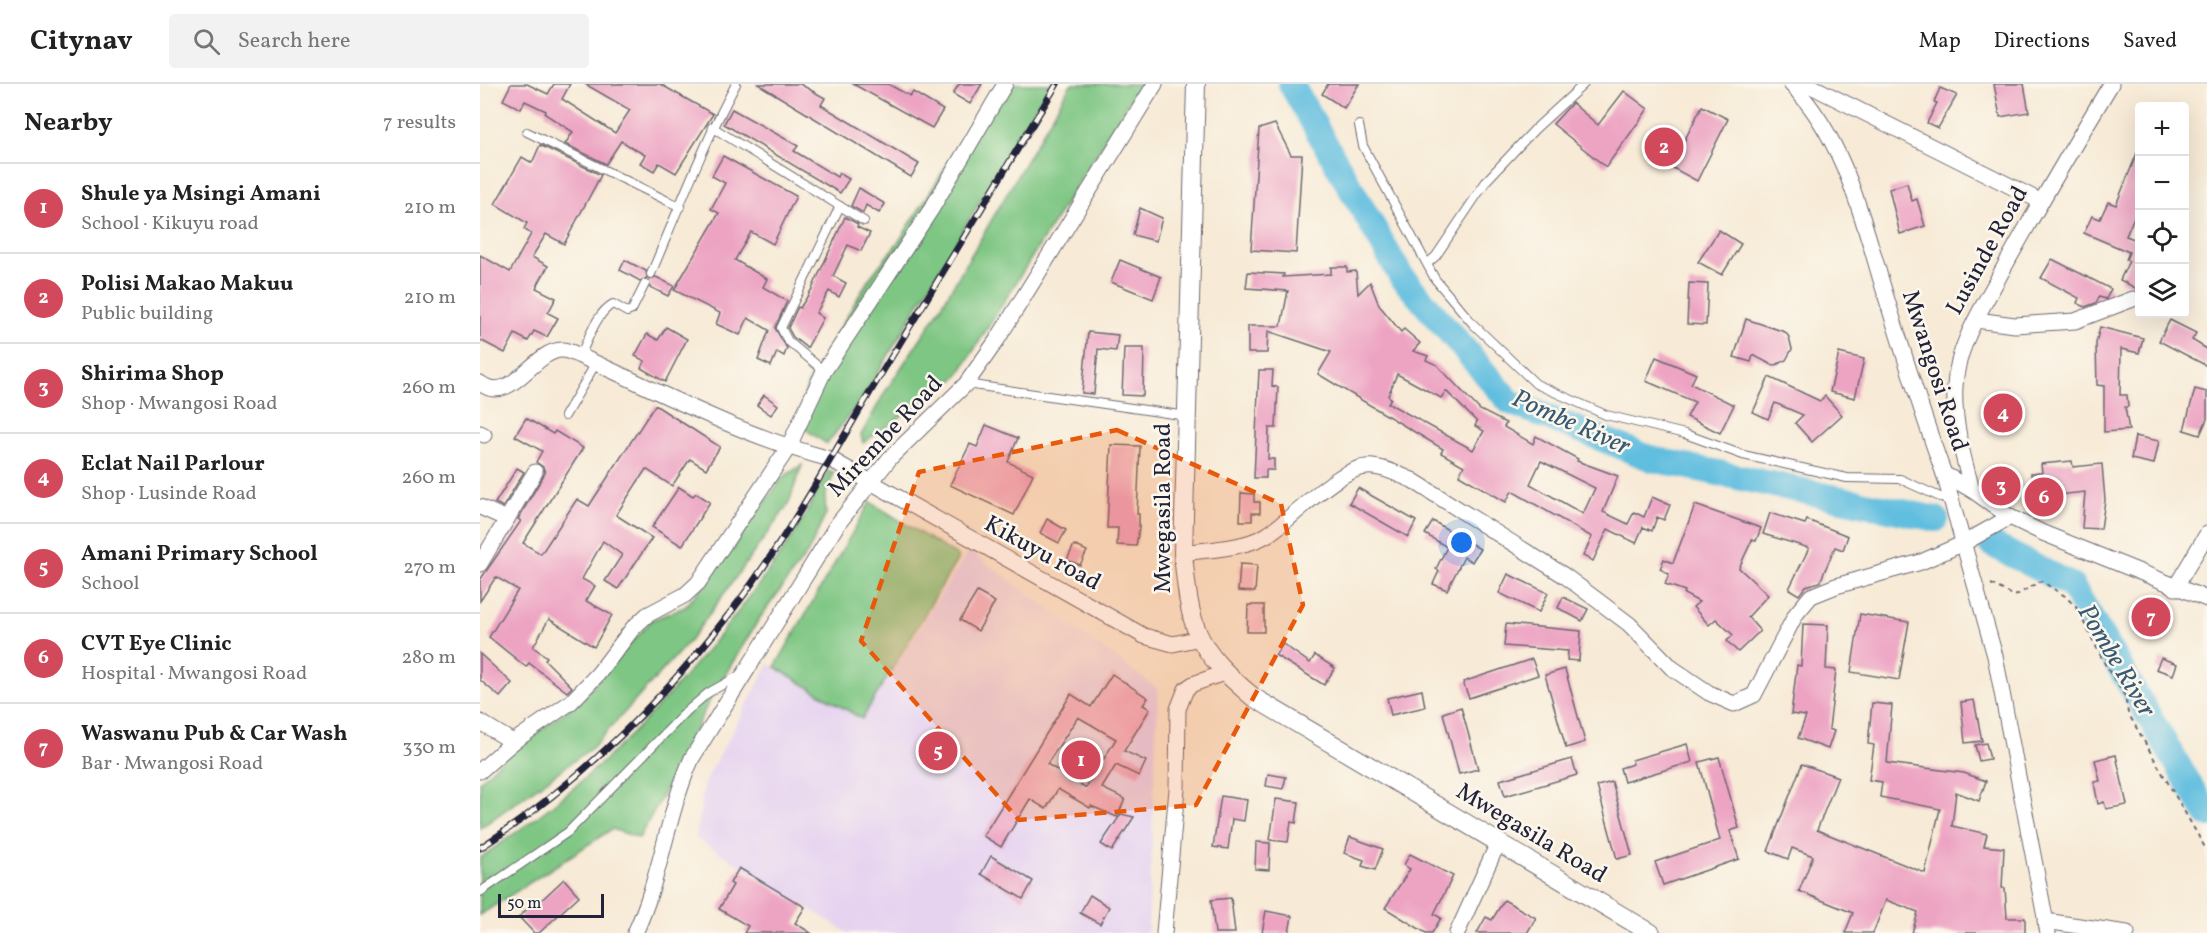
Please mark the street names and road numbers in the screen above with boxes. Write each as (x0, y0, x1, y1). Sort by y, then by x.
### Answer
street label: Lusinde Road (1939, 180, 2037, 322)
street label: Mwangosi Road (1892, 286, 1976, 456)
street label: Mirembe Road (820, 368, 952, 506)
street label: Mwegasila Road (1147, 423, 1181, 593)
street label: Kikuyu road (977, 508, 1107, 600)
street label: Mwegasila Road (1449, 775, 1613, 893)

